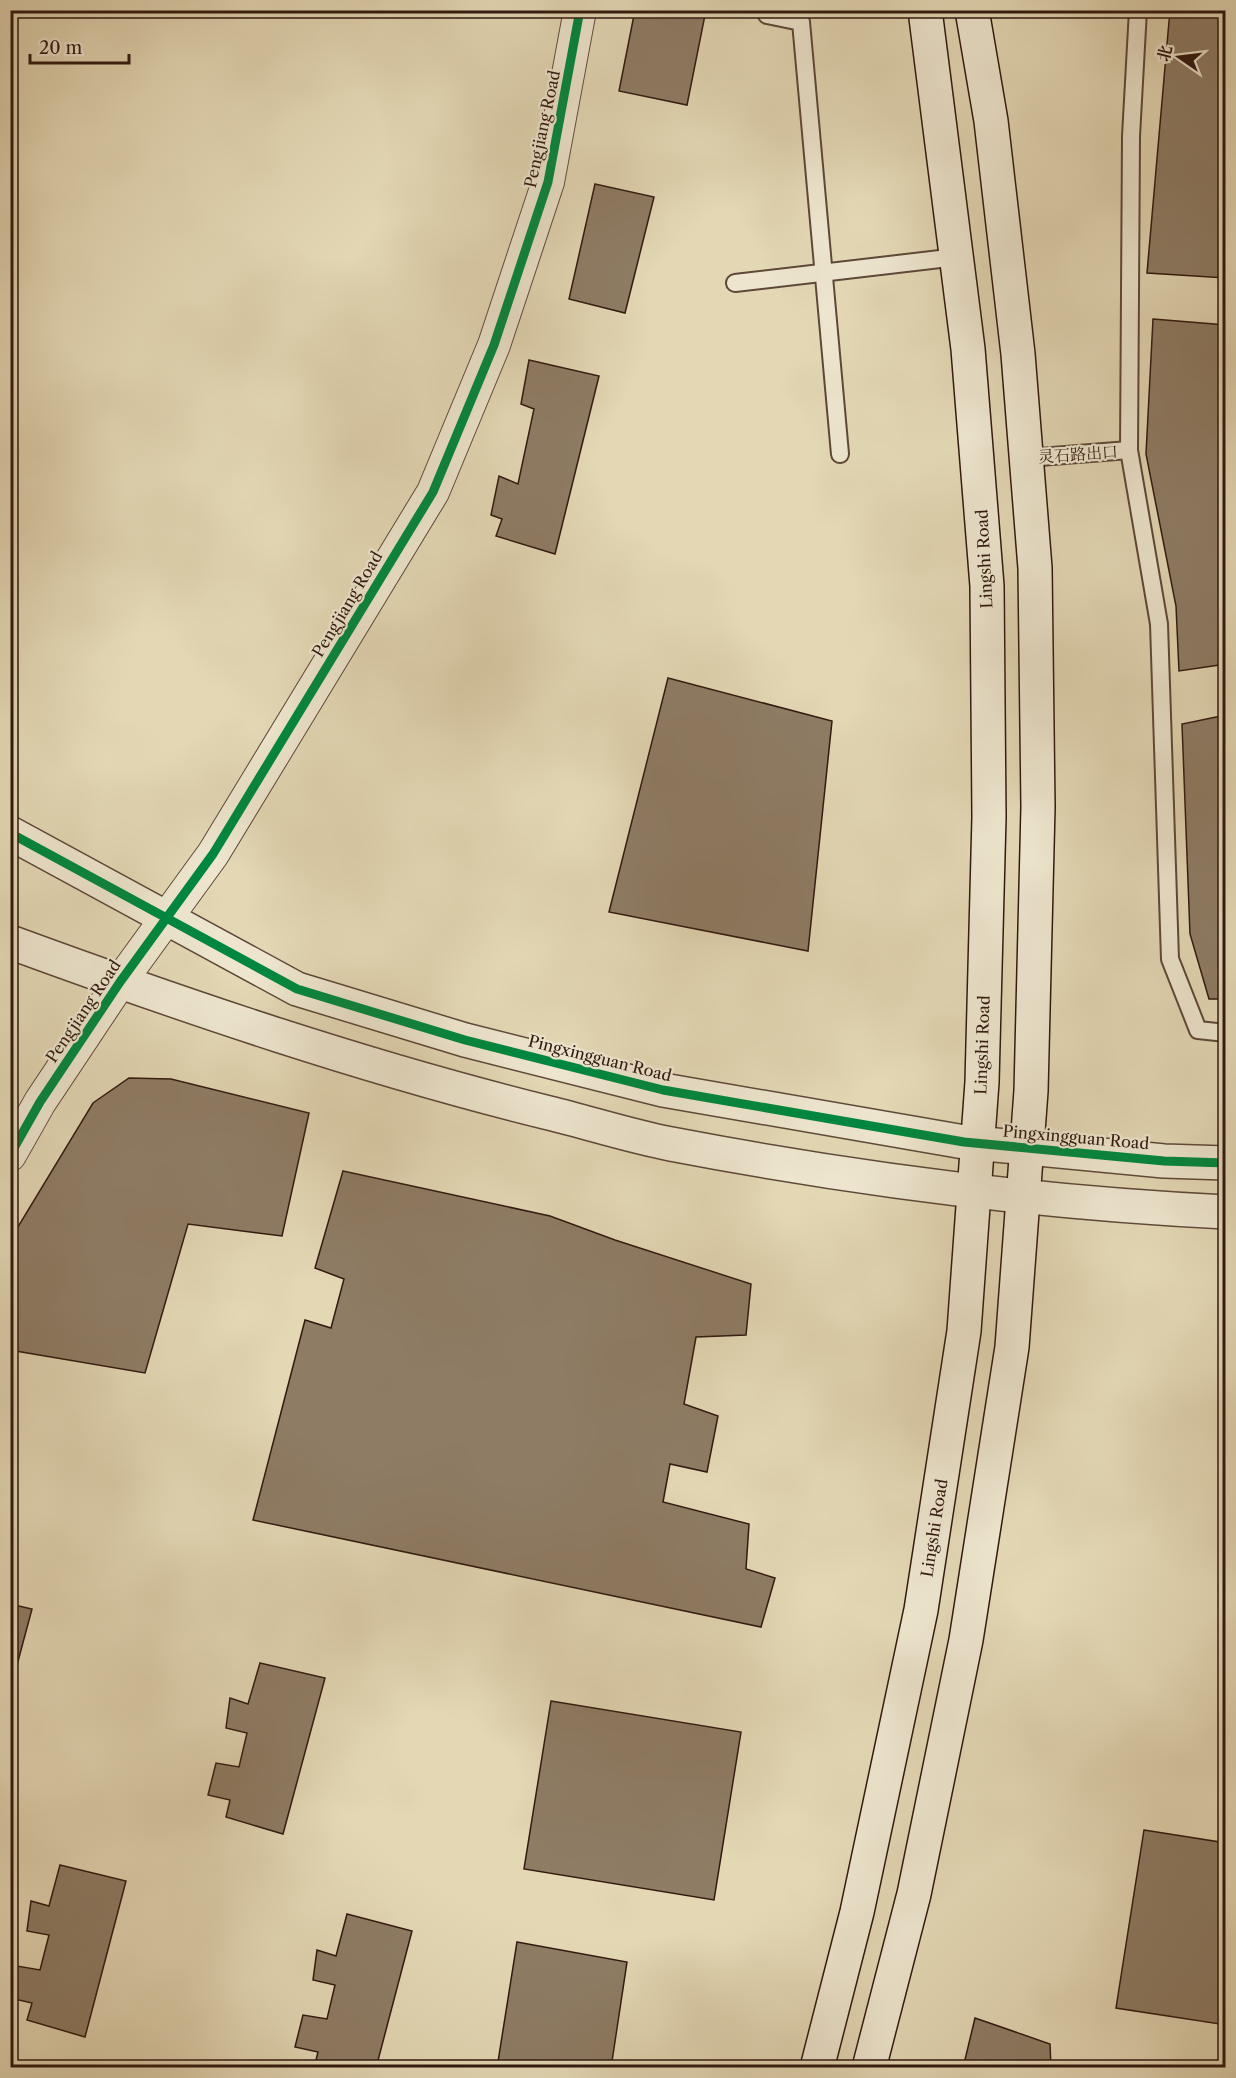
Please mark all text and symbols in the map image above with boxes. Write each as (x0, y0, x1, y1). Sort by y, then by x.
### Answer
scale bar (30, 27, 129, 65)
north arrow (1149, 27, 1209, 87)
text: 20 m (39, 37, 83, 59)
text: 北 (1153, 43, 1176, 64)
street label: Pengjiang Road (520, 68, 564, 190)
street label: 灵石路出口 (1037, 441, 1119, 467)
street label: Lingshi Road (971, 509, 997, 609)
street label: Pengjiang Road (308, 547, 387, 660)
street label: Pengjiang Road (41, 956, 125, 1066)
street label: Lingshi Road (970, 995, 994, 1095)
street label: Pingxingguan Road (526, 1031, 674, 1086)
street label: Pingxingguan Road (1002, 1121, 1150, 1153)
street label: Lingshi Road (916, 1477, 952, 1579)

